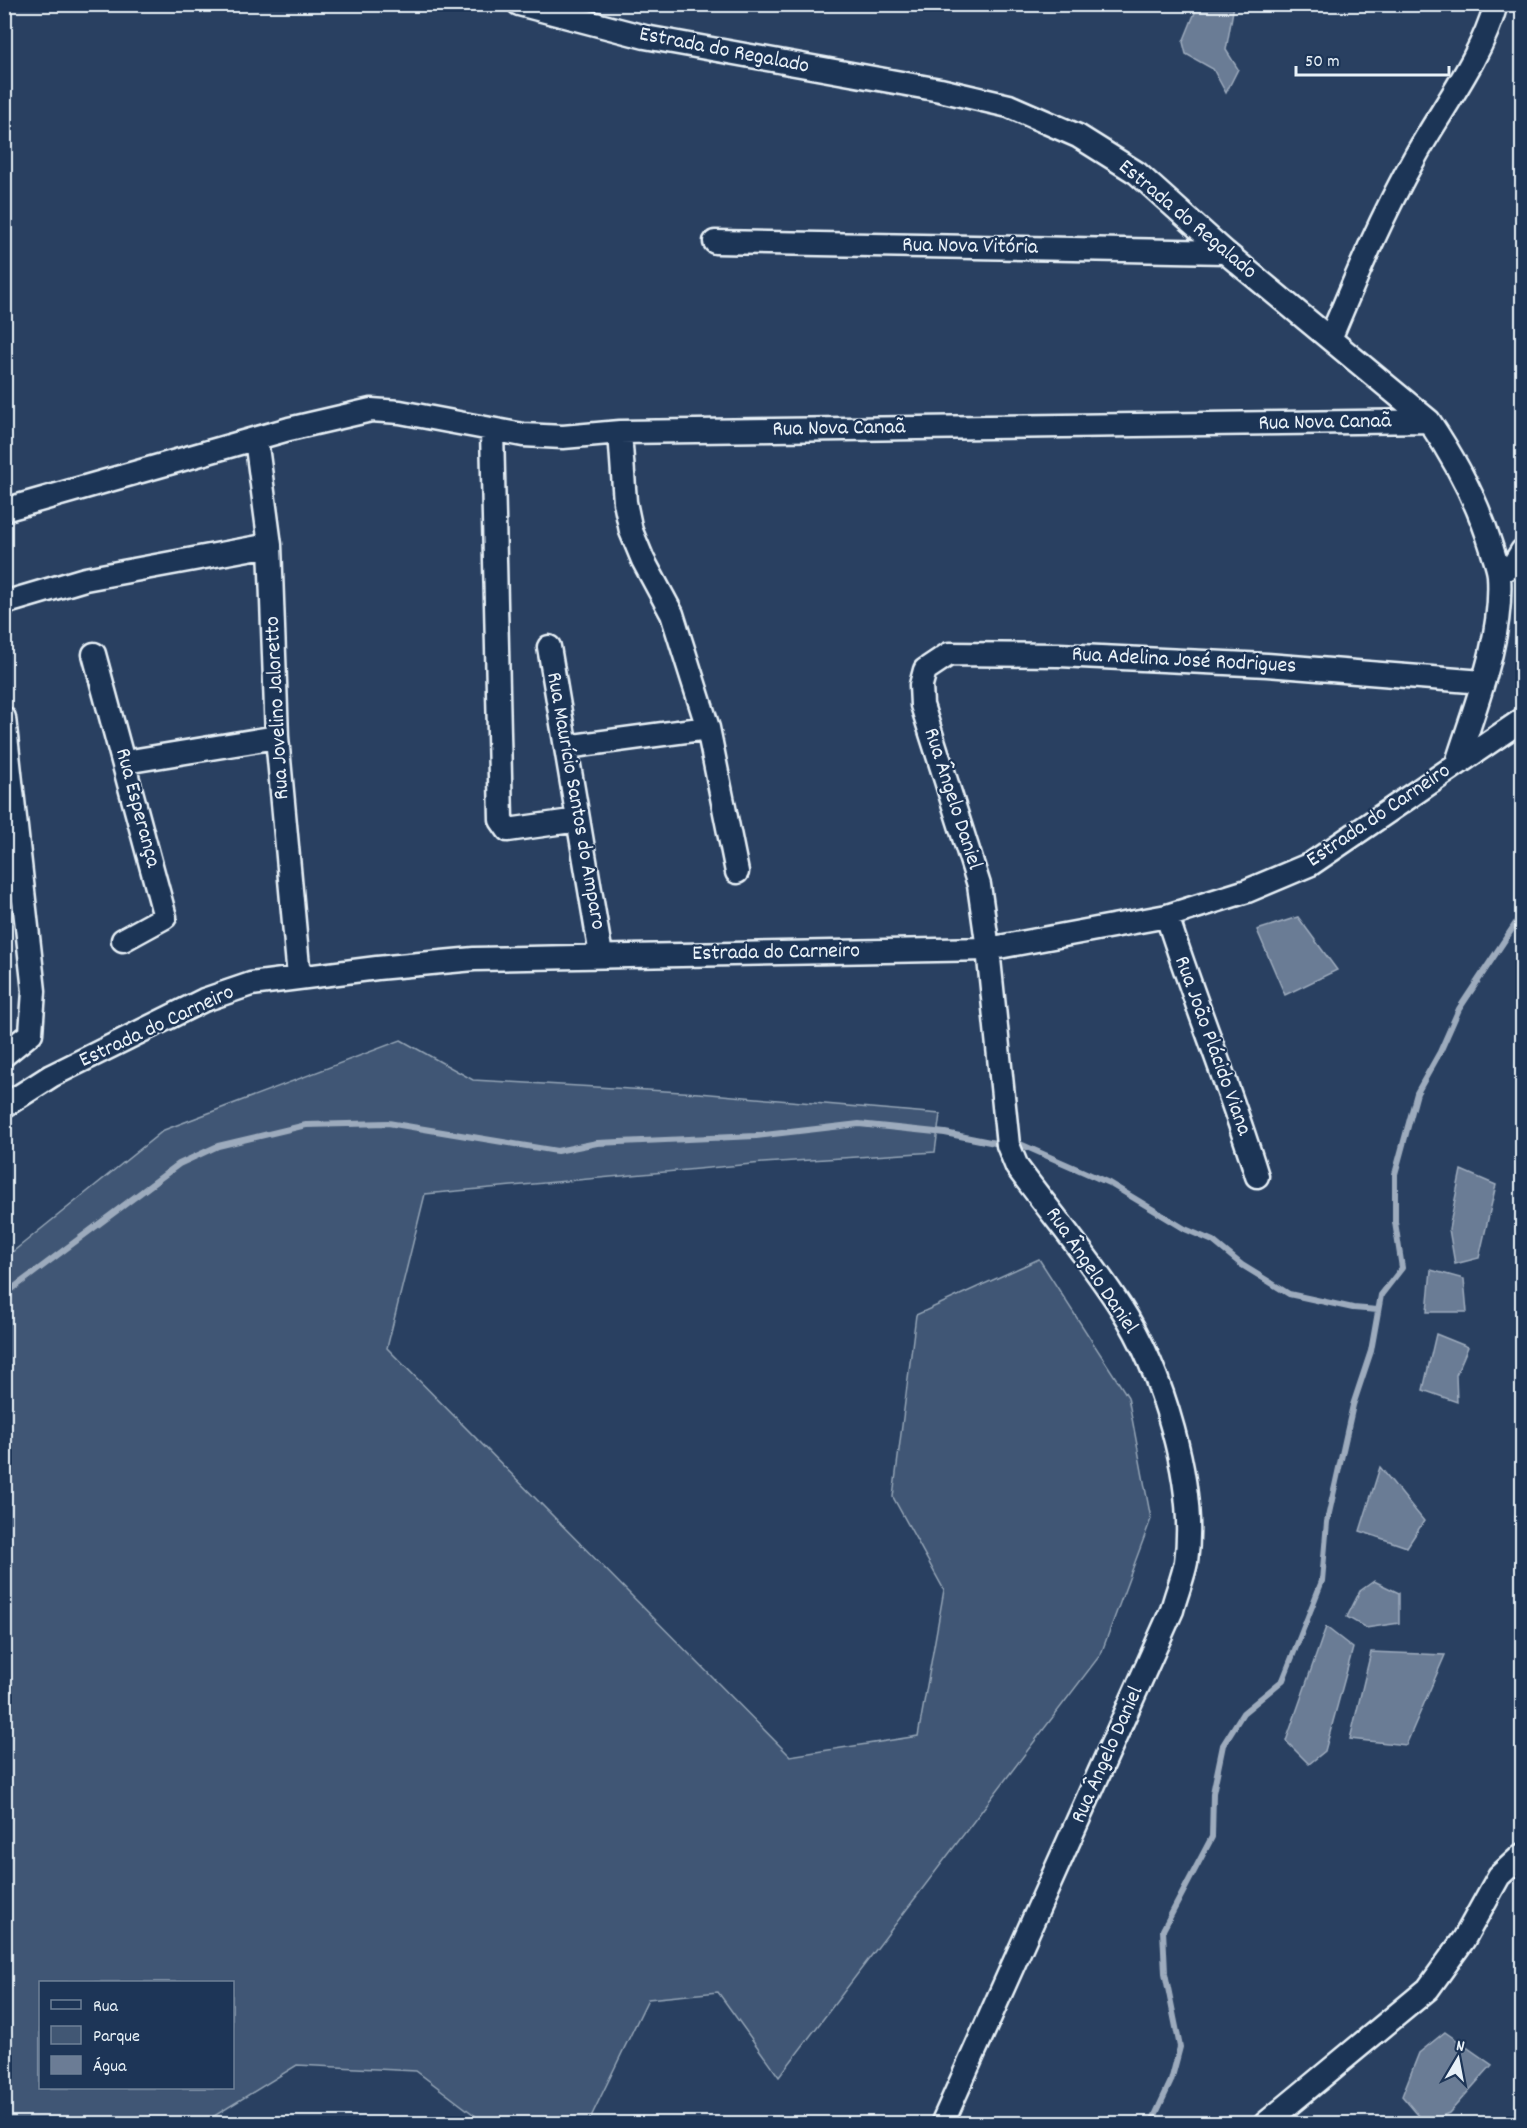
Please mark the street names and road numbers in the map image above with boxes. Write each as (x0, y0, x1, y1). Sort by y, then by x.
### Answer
street label: Estrada do Regalado (636, 19, 812, 83)
street label: Estrada do Regalado (1111, 153, 1263, 287)
street label: Rua Nova Vitória (902, 230, 1039, 264)
street label: Rua Nova Canaã (1258, 406, 1392, 440)
street label: Rua Nova Canaã (772, 412, 906, 446)
street label: Rua Jovelino Jaloretto (258, 615, 298, 801)
street label: Rua Adelina José Rodrigues (1071, 640, 1297, 682)
street label: Rua Maurício Santos do Amparo (537, 670, 613, 932)
street label: Rua Ângelo Daniel (915, 724, 989, 874)
street label: Rua Esperança (106, 745, 168, 872)
street label: Estrada do Carneiro (1301, 756, 1457, 876)
street label: Estrada do Carneiro (692, 936, 860, 970)
street label: Rua João Plácido Viana (1165, 952, 1259, 1141)
street label: Estrada do Carneiro (74, 977, 240, 1077)
street label: Rua Ângelo Daniel (1037, 1201, 1145, 1341)
street label: Rua Ângelo Daniel (1064, 1681, 1152, 1829)

